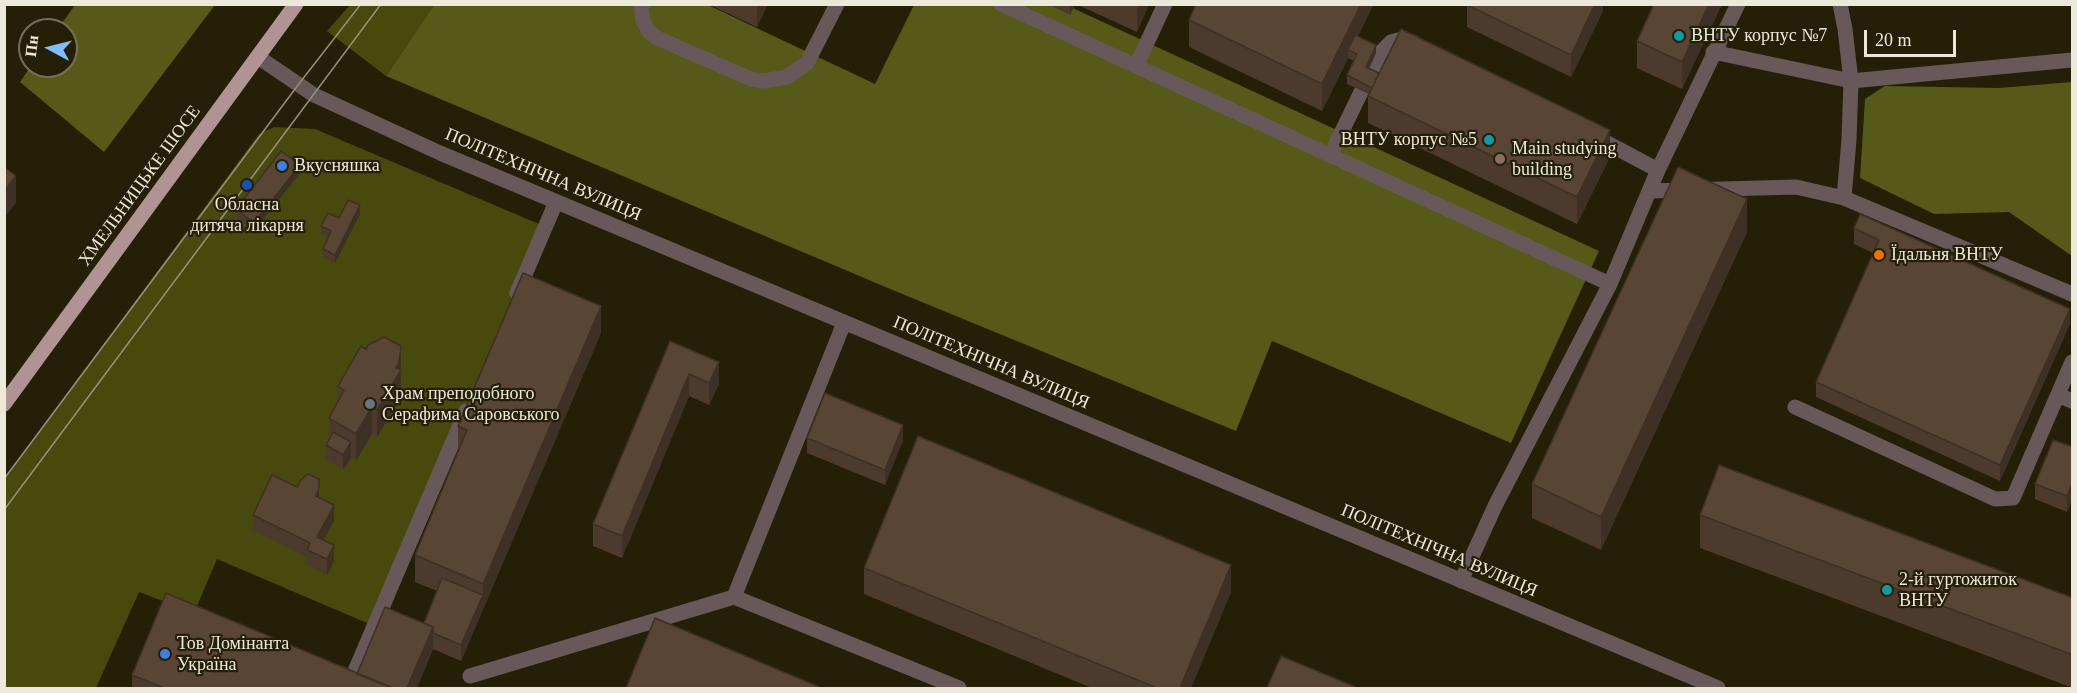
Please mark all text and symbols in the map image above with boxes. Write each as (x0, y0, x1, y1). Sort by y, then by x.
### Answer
north arrow (18, 18, 78, 78)
scale bar (1867, 18, 1958, 56)
place label: ВНТУ корпус №7 (1691, 25, 1827, 47)
marker: ВНТУ корпус №7 (1672, 29, 1686, 43)
text: 20 m (1875, 30, 1912, 50)
text: Пн (22, 34, 41, 58)
street label: ХМЕЛЬНИЦЬКЕ ШОСЕ (74, 101, 206, 271)
street label: ПОЛІТЕХНІЧНА ВУЛИЦЯ (442, 124, 644, 226)
place label: ВНТУ корпус №5 (1341, 129, 1477, 151)
marker: ВНТУ корпус №5 (1482, 133, 1496, 147)
place label: Main studying building (1512, 138, 1617, 180)
marker: Main studying building (1493, 152, 1507, 166)
place label: Вкусняшка (294, 155, 380, 177)
marker: Вкусняшка (275, 159, 289, 173)
marker: Обласна дитяча лікарня (240, 178, 254, 192)
place label: Обласна дитяча лікарня (190, 194, 304, 236)
place label: Їдальня ВНТУ (1891, 244, 2003, 266)
marker: Їдальня ВНТУ (1872, 248, 1886, 262)
street label: ПОЛІТЕХНІЧНА ВУЛИЦЯ (890, 312, 1092, 414)
place label: Храм преподобного Серафима Саровського (382, 383, 560, 426)
marker: Храм преподобного Серафима Саровського (363, 397, 377, 411)
street label: ПОЛІТЕХНІЧНА ВУЛИЦЯ (1338, 500, 1540, 602)
place label: 2-й гуртожиток ВНТУ (1899, 569, 2017, 612)
marker: 2-й гуртожиток ВНТУ (1880, 583, 1894, 597)
place label: Тов Домінанта Україна (177, 633, 289, 676)
marker: Тов Домінанта Україна (158, 647, 172, 661)

